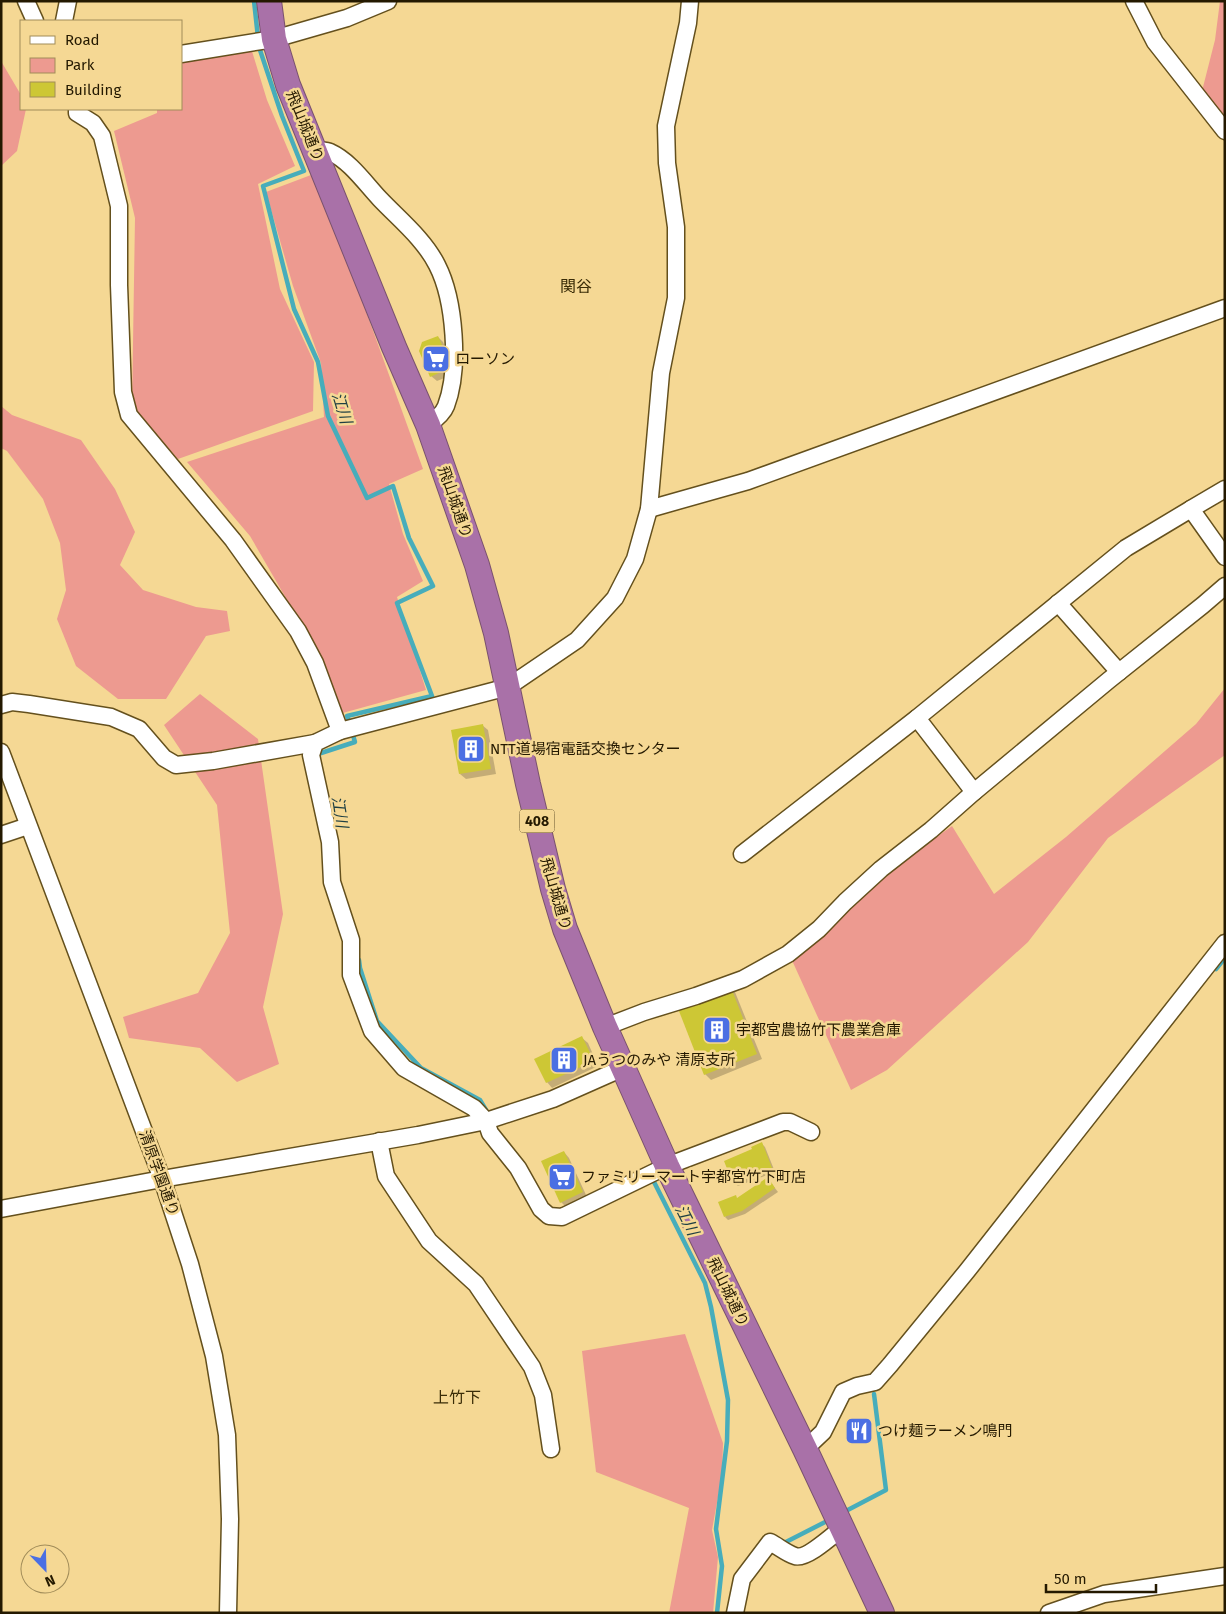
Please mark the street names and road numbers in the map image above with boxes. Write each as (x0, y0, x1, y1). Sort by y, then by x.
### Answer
street label: 飛山城通り (283, 88, 327, 164)
street label: 飛山城通り (434, 464, 476, 540)
road number: 408 (520, 809, 554, 832)
street label: 飛山城通り (537, 855, 575, 933)
street label: 清原学園通り (135, 1128, 183, 1218)
street label: 飛山城通り (703, 1254, 753, 1330)

